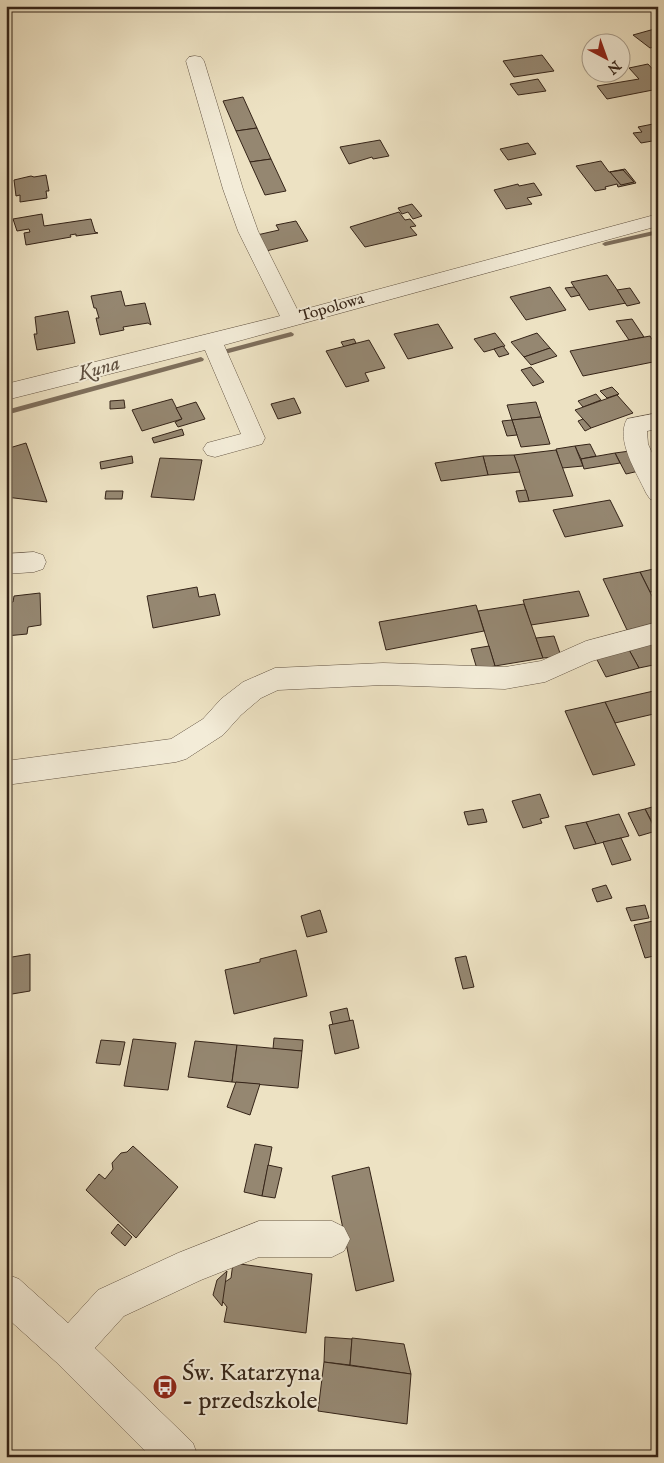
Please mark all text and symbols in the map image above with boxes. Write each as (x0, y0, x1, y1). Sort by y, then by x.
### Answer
north arrow (582, 32, 632, 82)
text: N (603, 56, 625, 78)
street label: Topolowa (297, 289, 367, 327)
water label: Kuna (74, 350, 123, 388)
place label: Św. Katarzyna - przedszkole (182, 1358, 321, 1417)
bus stop icon: Św. Katarzyna - przedszkole (152, 1374, 178, 1400)

